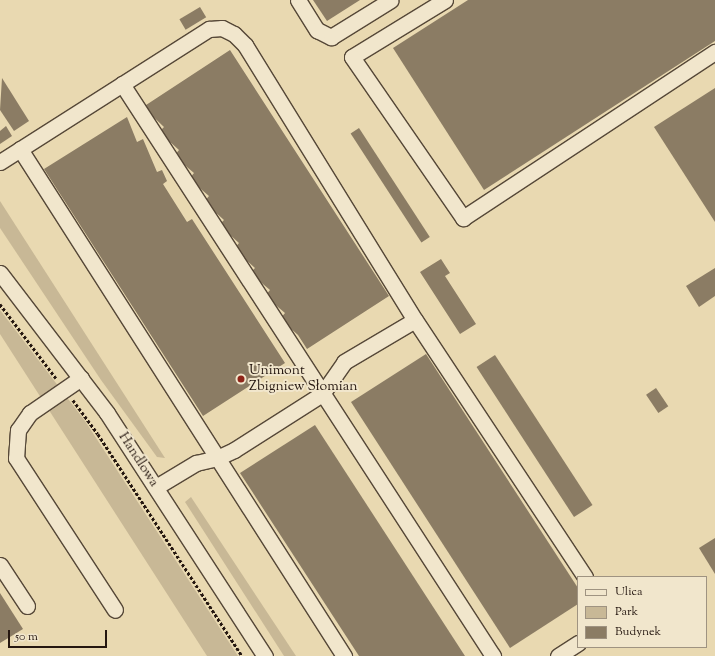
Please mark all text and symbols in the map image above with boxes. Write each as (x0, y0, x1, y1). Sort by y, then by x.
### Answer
place label: Unimont Zbigniew Słomian (249, 363, 358, 396)
marker: Unimont Zbigniew Słomian (236, 374, 246, 384)
street label: Handlowa (114, 430, 162, 490)
legend (577, 576, 707, 648)
text: Ulica (615, 583, 642, 601)
text: Park (615, 603, 638, 621)
scale bar (10, 622, 109, 648)
text: Budynek (615, 623, 661, 641)
text: 50 m (15, 628, 38, 646)

